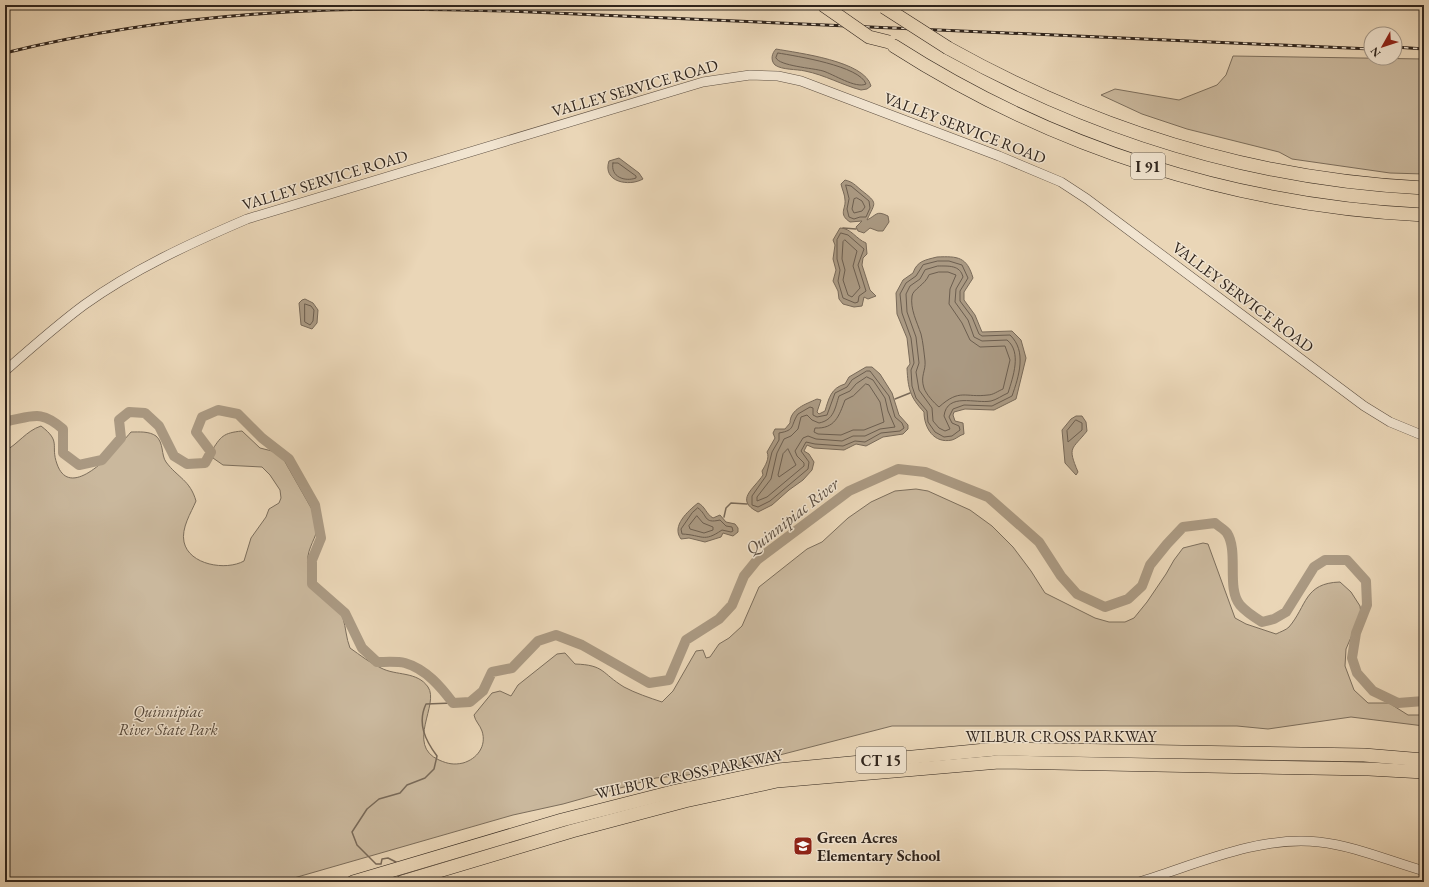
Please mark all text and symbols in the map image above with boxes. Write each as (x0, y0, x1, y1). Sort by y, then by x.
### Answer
north arrow (1363, 26, 1403, 66)
text: N (1367, 44, 1383, 60)
street label: VALLEY SERVICE ROAD (549, 54, 721, 122)
street label: VALLEY SERVICE ROAD (881, 87, 1049, 169)
street label: VALLEY SERVICE ROAD (240, 145, 410, 215)
road number: I 91 (1131, 153, 1165, 179)
street label: VALLEY SERVICE ROAD (1168, 237, 1318, 357)
water label: Quinnipiac River (741, 472, 844, 559)
park label: Quinnipiac River State Park (118, 701, 218, 740)
street label: WILBUR CROSS PARKWAY (966, 726, 1157, 747)
street label: WILBUR CROSS PARKWAY (594, 744, 785, 804)
road number: CT 15 (856, 747, 906, 773)
place label: Green Acres Elementary School (817, 827, 941, 866)
school or university icon: Green Acres Elementary School (792, 835, 814, 857)

